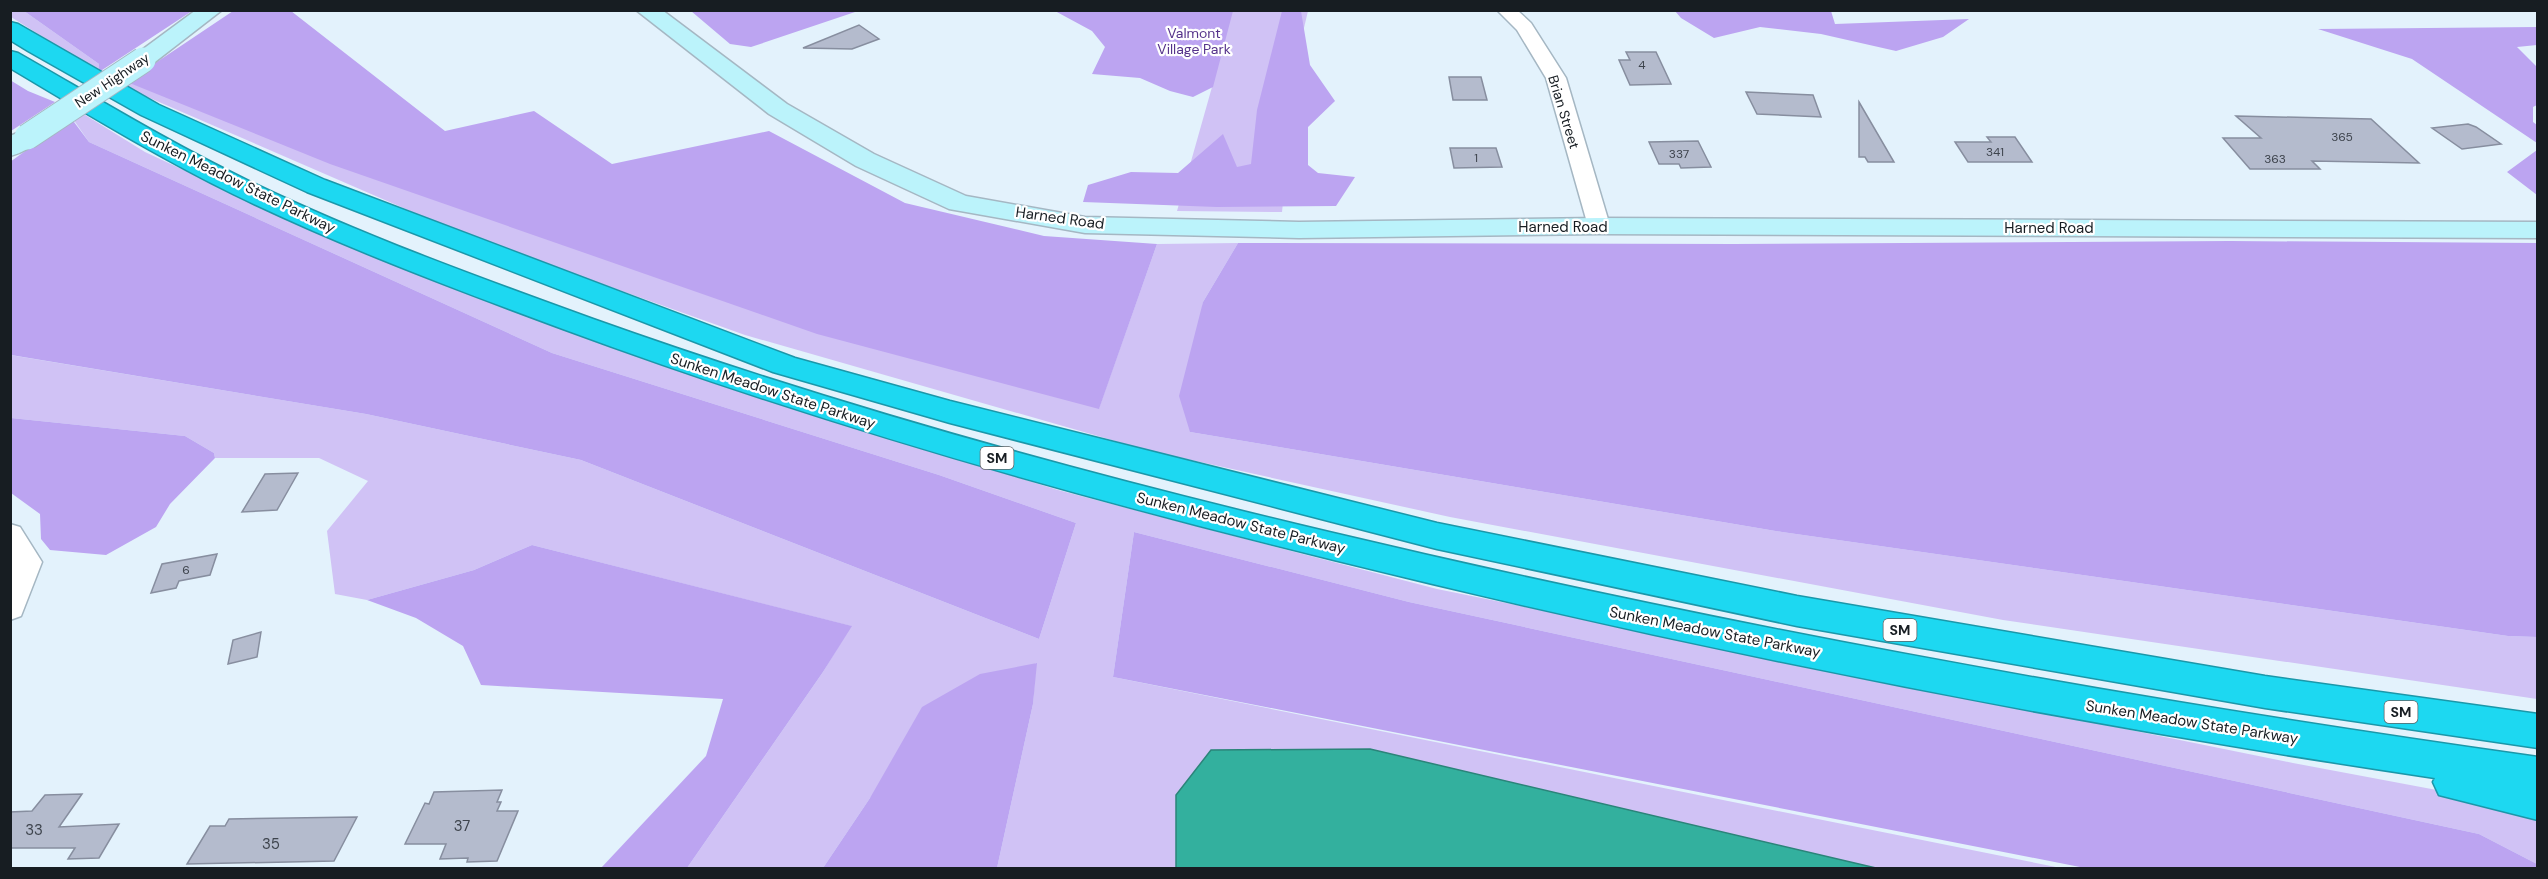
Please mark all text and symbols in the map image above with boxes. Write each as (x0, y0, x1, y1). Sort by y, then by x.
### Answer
park label: Valmont Village Park (1157, 24, 1231, 58)
street label: New Highway (71, 48, 153, 112)
house number: 4 (1638, 57, 1646, 73)
street label: Brian Street (1544, 73, 1584, 151)
street label: Sunken Meadow State Parkway (137, 126, 339, 238)
house number: 365 (2331, 129, 2353, 145)
house number: 341 (1986, 144, 2004, 160)
house number: 337 (1669, 146, 1689, 162)
house number: 1 (1474, 150, 1478, 166)
house number: 363 (2264, 151, 2286, 167)
street label: Harned Road (1014, 202, 1106, 234)
street label: Harned Road (1518, 217, 1608, 237)
street label: Harned Road (2004, 218, 2094, 238)
street label: Sunken Meadow State Parkway (668, 348, 879, 434)
road number: SM (980, 447, 1014, 469)
street label: Sunken Meadow State Parkway (1134, 487, 1348, 559)
house number: 6 (182, 562, 190, 578)
street label: Sunken Meadow State Parkway (1608, 602, 1823, 662)
road number: SM (1884, 619, 1916, 641)
street label: Sunken Meadow State Parkway (2084, 695, 2300, 749)
road number: SM (2384, 701, 2418, 723)
house number: 37 (454, 816, 470, 836)
house number: 33 (25, 820, 43, 840)
house number: 35 (262, 834, 280, 854)

